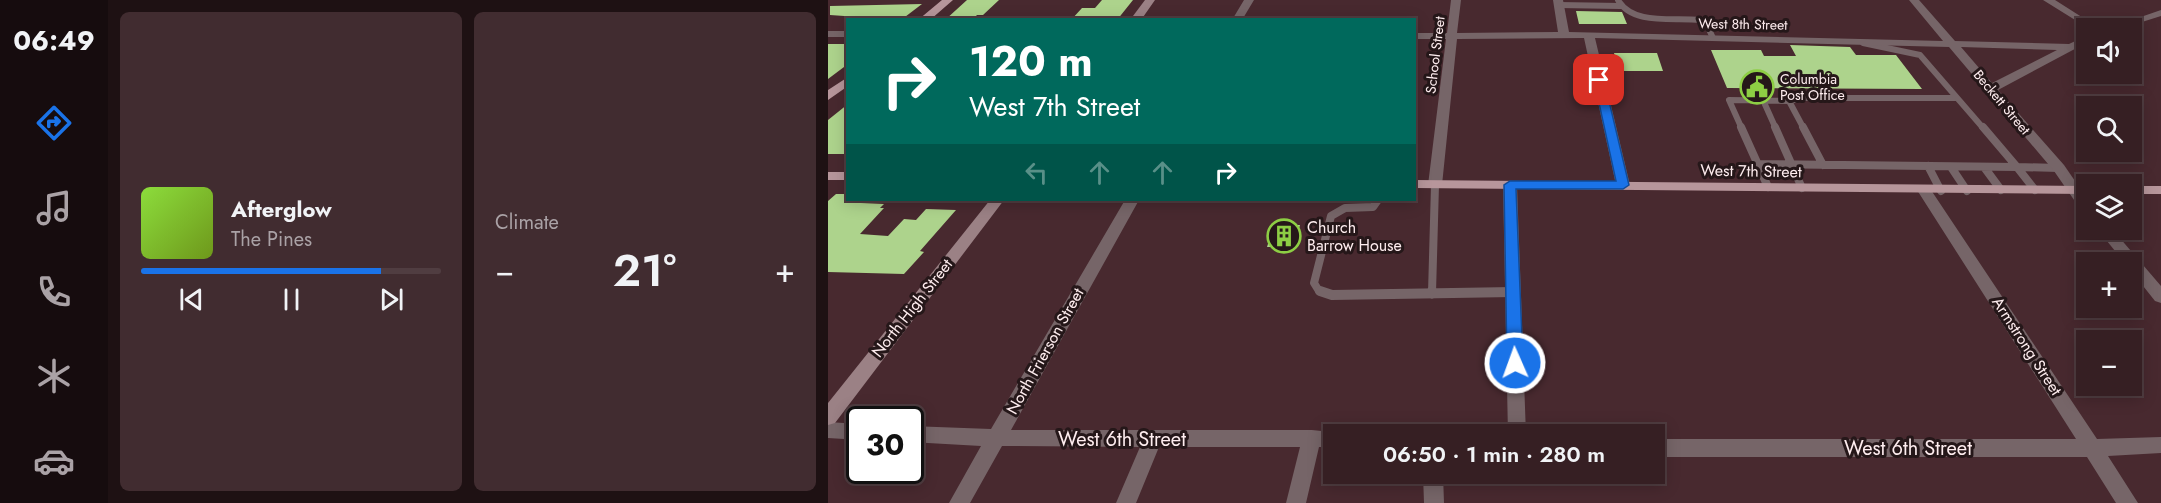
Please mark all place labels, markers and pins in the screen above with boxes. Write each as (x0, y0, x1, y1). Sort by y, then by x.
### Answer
pin (1573, 54, 1624, 105)
public building icon: Columbia Post Office (1739, 69, 1775, 105)
place label: Columbia Post Office (1780, 69, 1845, 105)
place label: Church Barrow House (1307, 216, 1402, 257)
building icon: Church Barrow House (1266, 218, 1302, 254)

